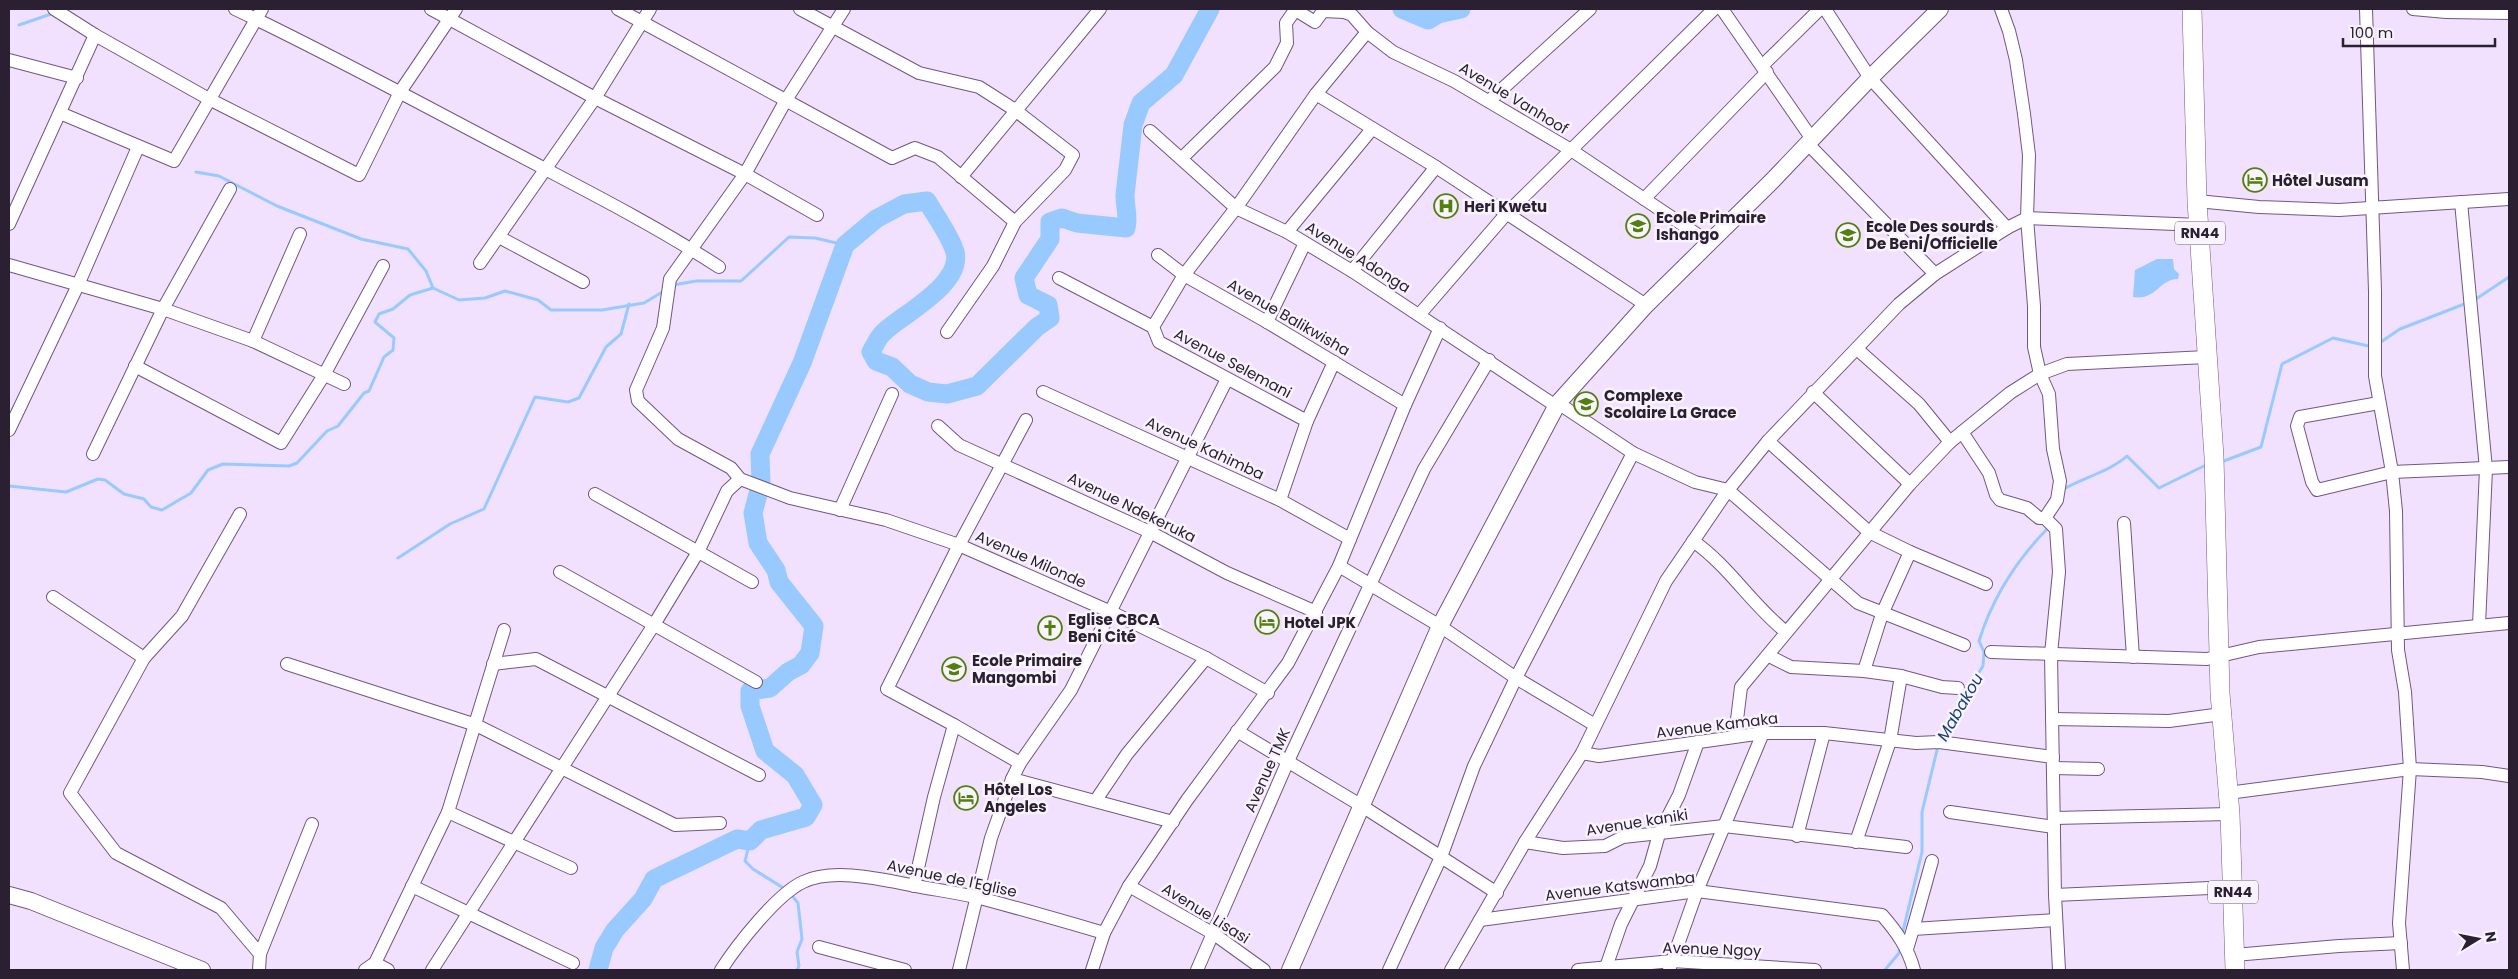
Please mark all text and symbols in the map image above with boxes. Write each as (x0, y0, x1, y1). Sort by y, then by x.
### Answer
scale bar (2343, 15, 2496, 47)
text: 100 m (2350, 22, 2393, 43)
street label: Avenue Vanhoof (1455, 57, 1573, 139)
hotel icon: Hôtel Jusam (2242, 167, 2268, 193)
place label: Hôtel Jusam (2272, 170, 2369, 191)
hospital icon: Heri Kwetu (1433, 193, 1459, 219)
place label: Heri Kwetu (1464, 196, 1547, 217)
place label: Ecole Primaire Ishango (1656, 207, 1766, 245)
school or university icon: Ecole Primaire Ishango (1625, 213, 1651, 239)
street label: Avenue Adonga (1302, 216, 1414, 298)
place label: Ecole Des sourds De Beni/Officielle (1866, 216, 1998, 254)
school or university icon: Ecole Des sourds De Beni/Officielle (1835, 222, 1861, 248)
road number: RN44 (2175, 222, 2225, 244)
street label: Avenue Balikwisha (1224, 273, 1354, 361)
street label: Avenue Selemani (1171, 323, 1295, 403)
place label: Complexe Scolaire La Grace (1604, 385, 1737, 423)
school or university icon: Complexe Scolaire La Grace (1573, 391, 1599, 417)
street label: Avenue Kahimba (1142, 411, 1268, 485)
street label: Avenue Ndekeruka (1064, 467, 1200, 547)
street label: Avenue Milonde (972, 525, 1090, 593)
place label: Eglise CBCA Beni Cité (1068, 609, 1160, 647)
hotel icon: Hotel JPK (1254, 609, 1280, 635)
place label: Hotel JPK (1284, 612, 1356, 633)
church icon: Eglise CBCA Beni Cité (1037, 615, 1063, 641)
place label: Ecole Primaire Mangombi (972, 650, 1082, 688)
school or university icon: Ecole Primaire Mangombi (941, 656, 967, 682)
water label: Mabakou (1931, 669, 1989, 745)
street label: Avenue Kamaka (1655, 707, 1779, 743)
street label: Avenue TMK (1239, 724, 1295, 816)
place label: Hôtel Los Angeles (984, 779, 1053, 817)
hotel icon: Hôtel Los Angeles (953, 785, 979, 811)
street label: Avenue kaniki (1585, 804, 1689, 840)
street label: Avenue de l'Eglise (885, 854, 1019, 902)
street label: Avenue Katswamba (1544, 866, 1696, 906)
street label: Avenue Lisasi (1158, 878, 1254, 948)
road number: RN44 (2208, 880, 2258, 904)
north arrow (2453, 914, 2503, 964)
text: N (2480, 930, 2502, 944)
street label: Avenue Ngoy (1662, 937, 1762, 961)

